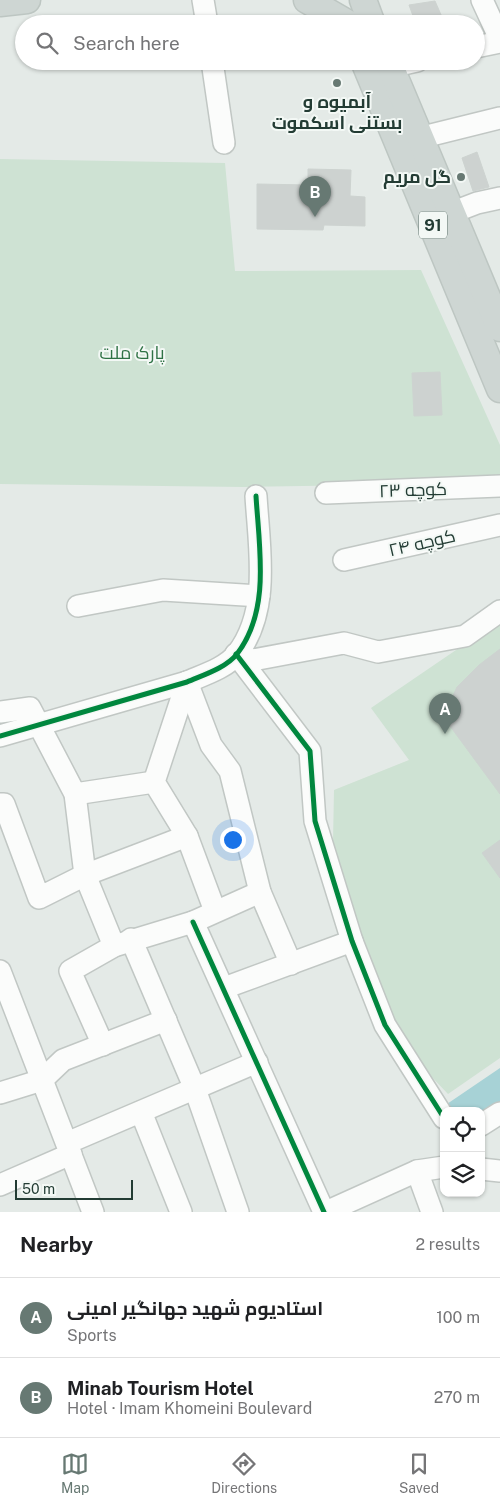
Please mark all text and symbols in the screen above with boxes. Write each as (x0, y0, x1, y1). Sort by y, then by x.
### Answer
search box (15, 15, 485, 70)
icon: search (33, 29, 61, 57)
text: Search here (73, 32, 180, 54)
marker: آبمیوه و بستنی اسکموت (331, 77, 343, 89)
place label: آبمیوه و بستنی اسکموت (272, 91, 402, 134)
place label: گل مریم (383, 166, 451, 189)
marker: گل مریم (455, 171, 467, 183)
pin: B (299, 176, 331, 217)
road number: 91 (419, 212, 447, 238)
park label: پارک ملت (99, 342, 165, 365)
street label: کوچه ۲۳ (379, 478, 447, 503)
street label: کوچه ۲۴ (386, 525, 458, 562)
pin: A (429, 693, 461, 734)
your location (220, 827, 246, 853)
map controls (440, 1107, 485, 1197)
button: locate (440, 1107, 485, 1152)
button: layers (440, 1152, 485, 1197)
scale bar (15, 1177, 132, 1200)
text: 50 m (22, 1181, 55, 1197)
text: Nearby (20, 1232, 93, 1257)
text: 2 results (415, 1235, 480, 1254)
text: استادیوم شهید جهانگیر امینی (67, 1297, 323, 1319)
text: A (30, 1308, 42, 1327)
text: 100 m (436, 1308, 480, 1327)
text: Sports (67, 1326, 117, 1345)
text: Minab Tourism Hotel (67, 1377, 254, 1399)
text: B (31, 1388, 41, 1407)
text: 270 m (434, 1388, 480, 1407)
text: Hotel · Imam Khomeini Boulevard (67, 1399, 312, 1418)
tab: Map (61, 1450, 89, 1496)
tab: Directions (211, 1450, 277, 1496)
tab: Saved (399, 1450, 439, 1496)

